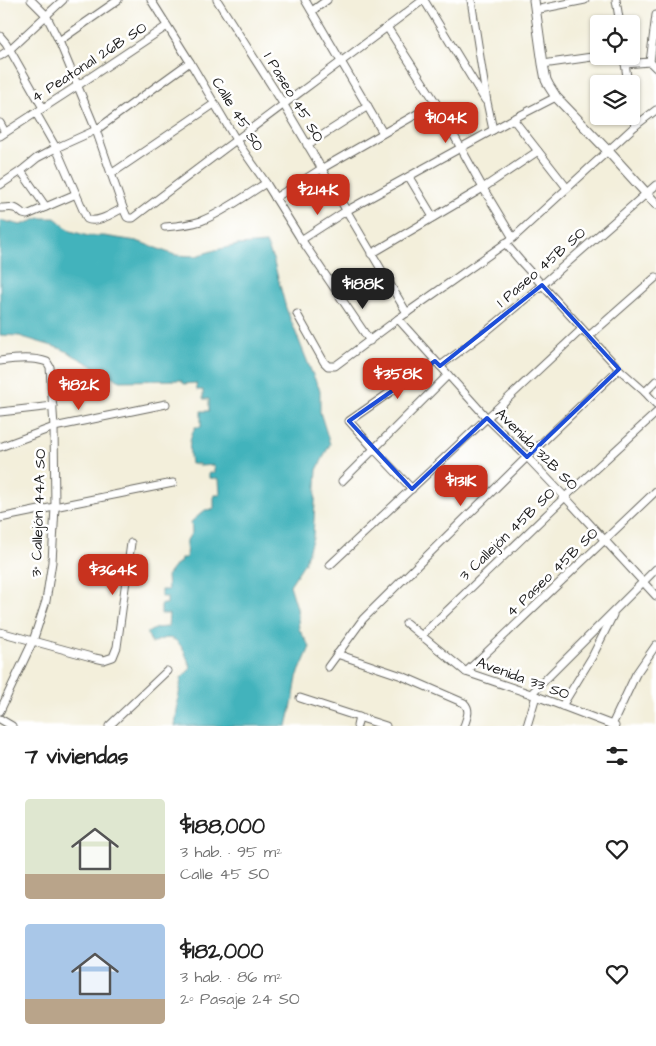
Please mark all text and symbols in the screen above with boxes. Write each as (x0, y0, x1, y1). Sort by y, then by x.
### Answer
map controls (590, 15, 640, 125)
button: locate (590, 15, 640, 65)
street label: 4 Peatonal 26B SO (27, 17, 151, 108)
street label: 1 Paseo 45 SO (258, 48, 329, 146)
street label: Calle 45 SO (207, 73, 269, 155)
button: layers (590, 75, 640, 125)
pin: $104K (411, 102, 481, 144)
text: $104K (425, 107, 467, 129)
pin: $214K (283, 174, 353, 216)
text: $214K (298, 179, 338, 201)
street label: 1 Paseo 45B SO (492, 223, 591, 312)
pin: $188K (328, 268, 398, 310)
text: $188K (342, 273, 384, 295)
pin: $358K (363, 358, 433, 400)
text: $358K (374, 363, 422, 385)
pin: $182K (44, 368, 114, 411)
text: $182K (59, 374, 99, 396)
street label: Avenida 32B SO (491, 403, 583, 495)
street label: 3° Callejón 44A SO (26, 449, 51, 578)
pin: $131K (426, 464, 496, 507)
text: $131K (446, 470, 476, 492)
street label: 3 Callejón 45B SO (455, 483, 560, 586)
street label: 4 Paseo 45B SO (502, 523, 603, 622)
pin: $364K (78, 554, 148, 596)
text: $364K (89, 559, 137, 581)
street label: Avenida 33 SO (473, 652, 572, 705)
text: 7 viviendas (25, 742, 128, 771)
icon: filters (603, 742, 631, 770)
text: $188,000 (180, 812, 265, 841)
icon: home (65, 819, 125, 879)
icon: heart (603, 835, 631, 863)
text: 3 hab. · 95 m² (180, 841, 282, 863)
text: Calle 45 SO (180, 863, 269, 885)
text: $182,000 (180, 937, 264, 966)
icon: home (65, 944, 125, 1004)
icon: heart (603, 960, 631, 988)
text: 3 hab. · 86 m² (180, 966, 282, 988)
text: 2º Pasaje 24 SO (180, 988, 300, 1010)

